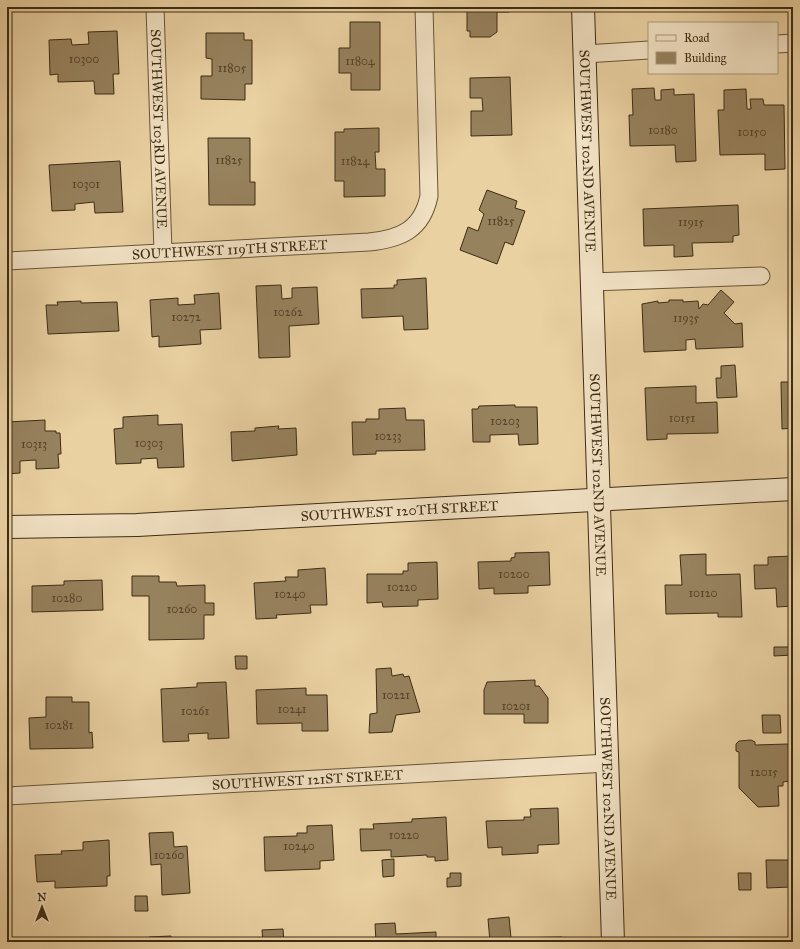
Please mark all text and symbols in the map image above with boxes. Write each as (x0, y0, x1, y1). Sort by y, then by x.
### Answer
legend (648, 22, 778, 74)
street label: SOUTHWEST 103RD AVENUE (147, 29, 170, 229)
text: Road (684, 31, 710, 45)
street label: SOUTHWEST 102ND AVENUE (575, 49, 599, 253)
text: Building (684, 51, 727, 66)
house number: 10300 (69, 52, 99, 66)
house number: 11804 (345, 54, 375, 68)
house number: 11805 (218, 61, 247, 75)
house number: 10180 (648, 123, 678, 137)
house number: 10150 (738, 125, 766, 139)
house number: 11825 (215, 153, 243, 167)
house number: 11824 (341, 154, 370, 168)
house number: 10301 (72, 177, 100, 191)
house number: 11825 (487, 214, 515, 228)
house number: 11915 (678, 215, 704, 229)
street label: SOUTHWEST 119TH STREET (131, 236, 328, 263)
house number: 10262 (273, 305, 303, 319)
house number: 10272 (171, 310, 201, 324)
house number: 11935 (673, 311, 700, 325)
street label: SOUTHWEST 102ND AVENUE (586, 373, 609, 576)
house number: 10151 (669, 411, 696, 425)
house number: 10203 (490, 414, 520, 428)
house number: 10233 (374, 429, 402, 443)
house number: 10303 (135, 436, 163, 450)
house number: 10313 (21, 437, 47, 451)
street label: SOUTHWEST 120TH STREET (300, 497, 499, 525)
house number: 10200 (498, 567, 530, 581)
house number: 10220 (387, 580, 417, 594)
house number: 10120 (688, 586, 718, 600)
house number: 10240 (274, 587, 306, 601)
house number: 10280 (52, 591, 82, 605)
house number: 10260 (167, 602, 197, 616)
house number: 10221 (382, 688, 410, 702)
street label: SOUTHWEST 102ND AVENUE (596, 697, 620, 900)
house number: 10201 (501, 699, 531, 713)
house number: 10241 (277, 702, 307, 716)
house number: 10261 (181, 704, 209, 718)
house number: 10281 (45, 718, 74, 732)
house number: 12015 (750, 765, 778, 779)
street label: SOUTHWEST 121ST STREET (212, 766, 404, 794)
house number: 10220 (389, 828, 419, 842)
house number: 10240 (283, 839, 315, 853)
house number: 10260 (154, 848, 184, 862)
north arrow (22, 887, 62, 927)
text: N (37, 891, 47, 904)

